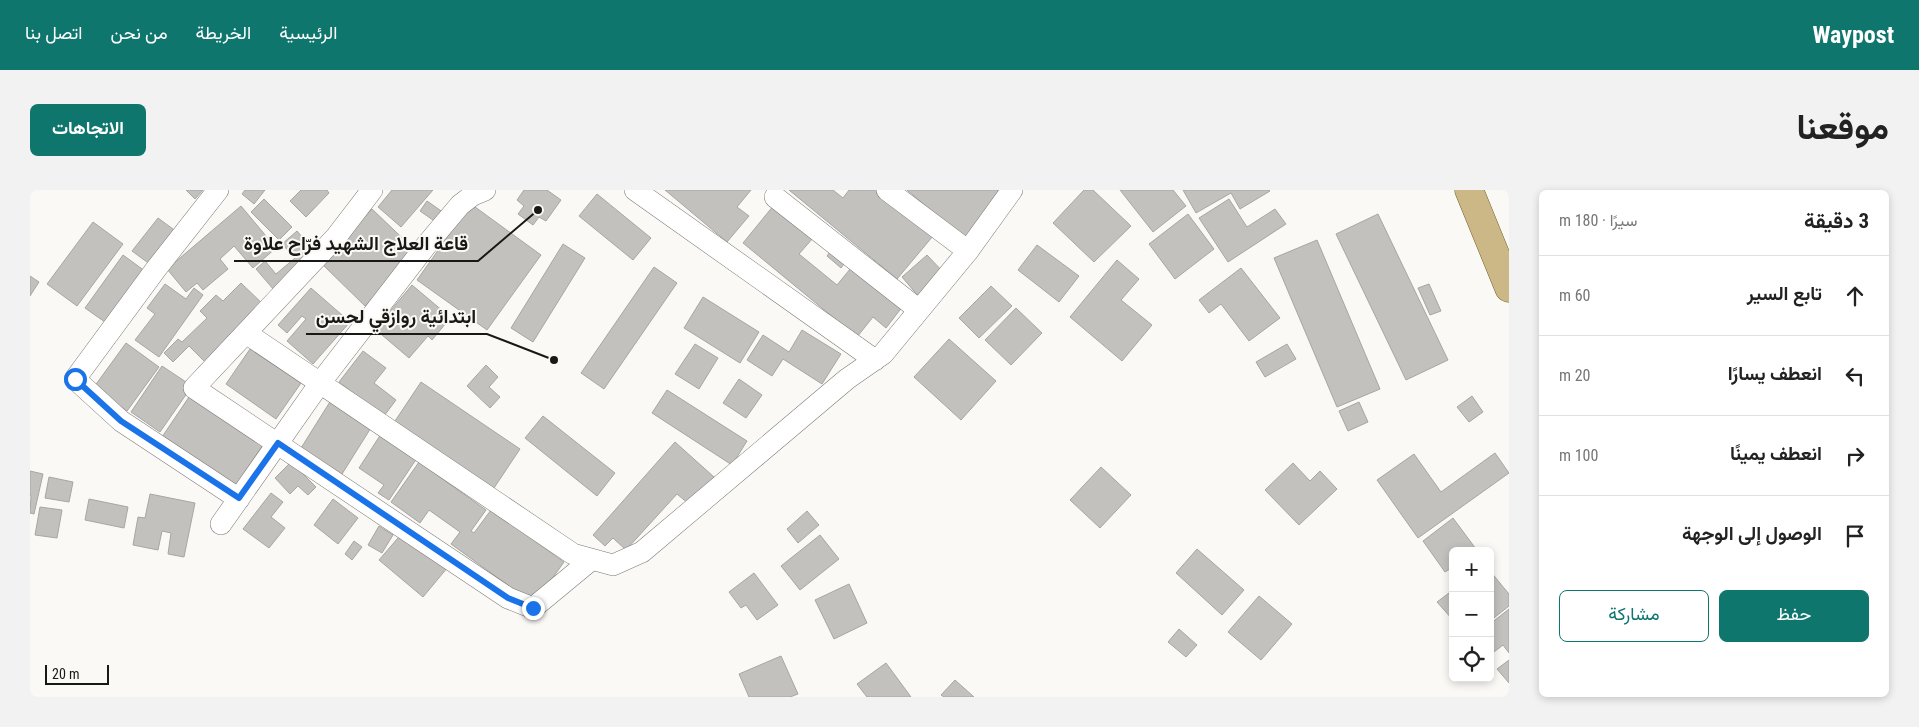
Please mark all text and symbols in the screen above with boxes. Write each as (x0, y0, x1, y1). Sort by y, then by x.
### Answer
text: Waypost (1812, 21, 1894, 49)
text: اتصل بنا (25, 22, 82, 43)
text: من نحن (110, 22, 168, 43)
text: الخريطة (196, 22, 251, 43)
text: الرئيسية (279, 22, 337, 43)
button: الاتجاهات (30, 104, 146, 156)
text: موقعنا (1796, 107, 1889, 148)
text: 3 دقيقة (1804, 209, 1869, 233)
text: سيرًا · 180 m (1559, 211, 1637, 230)
callout: قاعة العلاج الشهيد فرّاح علاوة (234, 227, 478, 261)
text: قاعة العلاج الشهيد فرّاح علاوة (244, 232, 468, 256)
text: تابع السير (1747, 282, 1822, 305)
icon: ahead (1841, 282, 1869, 310)
text: 60 m (1559, 286, 1591, 305)
callout: ابتدائية روازقي لحسن (306, 300, 487, 334)
text: ابتدائية روازقي لحسن (316, 305, 476, 333)
text: انعطف يسارًا (1728, 362, 1822, 385)
icon: left (1841, 362, 1869, 390)
text: 20 m (1559, 366, 1591, 385)
route start (64, 368, 87, 391)
text: انعطف يمينًا (1730, 442, 1822, 465)
icon: right (1841, 442, 1869, 470)
text: 100 m (1559, 446, 1598, 465)
text: الوصول إلى الوجهة (1682, 522, 1822, 545)
icon: arrive (1841, 522, 1869, 550)
map controls (1449, 547, 1494, 682)
button: + (1449, 547, 1494, 592)
button: مشاركة (1559, 590, 1709, 642)
button: حفظ (1719, 590, 1869, 642)
button: − (1449, 592, 1494, 637)
route end (522, 597, 545, 620)
button: locate (1449, 637, 1494, 682)
scale bar (45, 662, 109, 685)
text: 20 m (52, 666, 80, 682)

